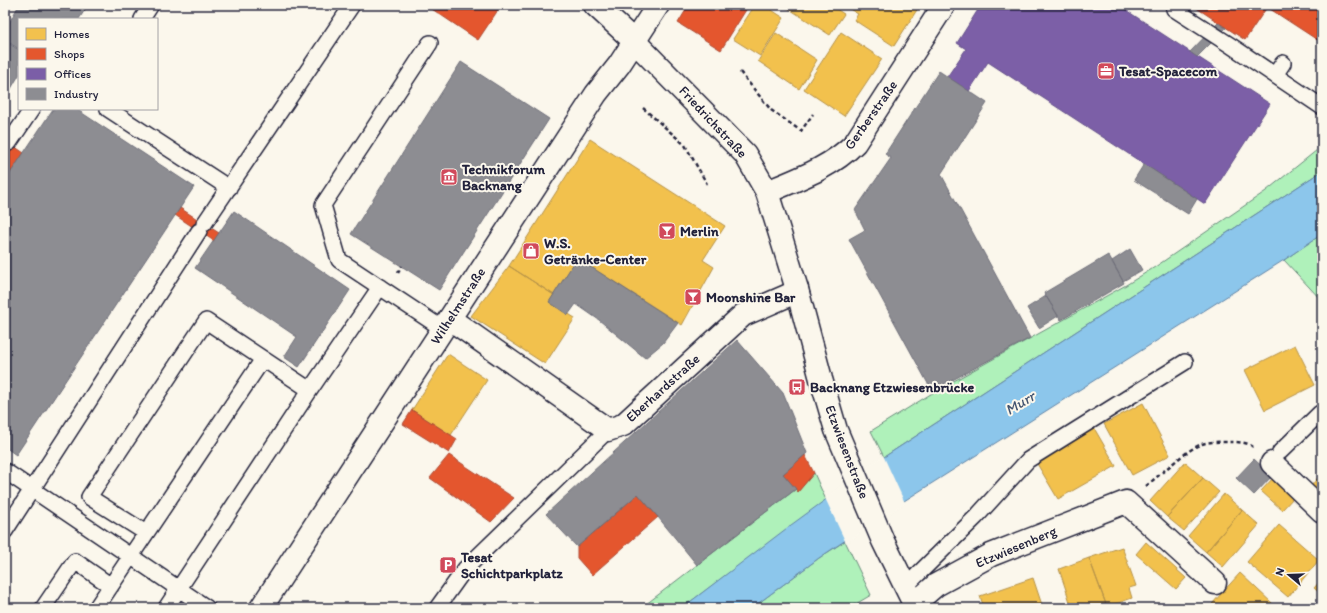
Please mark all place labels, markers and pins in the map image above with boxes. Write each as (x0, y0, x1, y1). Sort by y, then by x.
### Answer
office icon: Tesat-Spacecom (1096, 61, 1116, 81)
place label: Tesat-Spacecom (1118, 63, 1217, 80)
place label: Technikforum Backnang (461, 161, 545, 194)
museum icon: Technikforum Backnang (439, 167, 459, 187)
bar icon: Merlin (657, 221, 677, 241)
place label: Merlin (680, 223, 719, 240)
place label: W.S. Getränke-Center (544, 235, 647, 268)
shop icon: W.S. Getränke-Center (521, 241, 541, 261)
bar icon: Moonshine Bar (683, 287, 703, 307)
place label: Moonshine Bar (706, 289, 796, 306)
bus stop icon: Backnang Etzwiesenbrücke (787, 377, 807, 397)
place label: Backnang Etzwiesenbrücke (810, 379, 975, 396)
place label: Tesat Schichtparkplatz (460, 549, 563, 582)
parking icon: Tesat Schichtparkplatz (438, 555, 458, 575)

